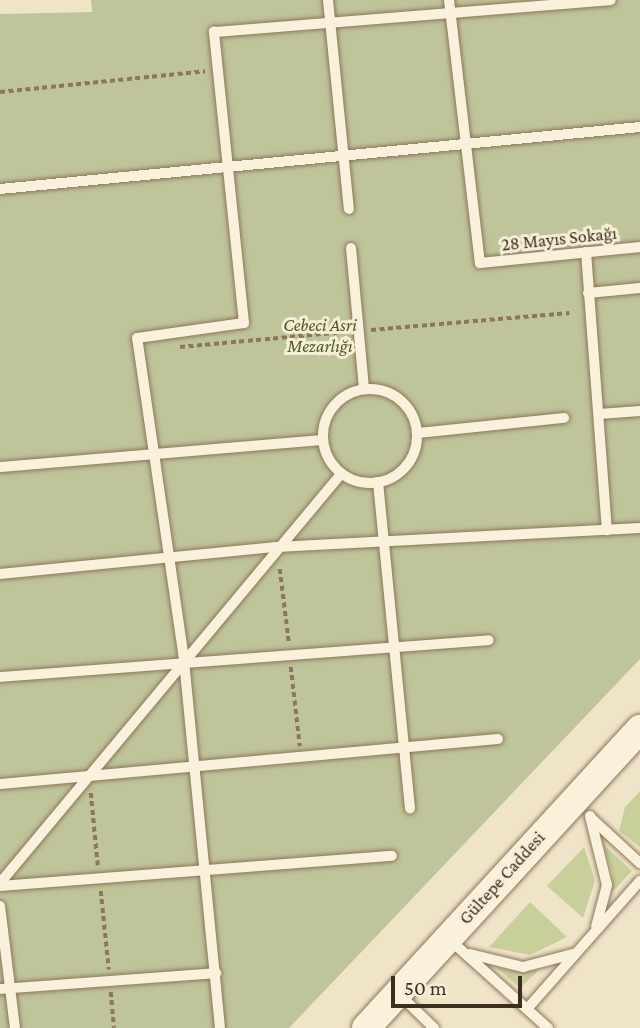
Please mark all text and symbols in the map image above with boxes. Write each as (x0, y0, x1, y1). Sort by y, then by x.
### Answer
street label: 28 Mayıs Sokağı (500, 222, 618, 256)
park label: Cebeci Asri Mezarlığı (283, 315, 357, 358)
street label: Gültepe Caddesi (455, 827, 549, 929)
scale bar (395, 962, 526, 1006)
text: 50 m (404, 976, 447, 1000)

